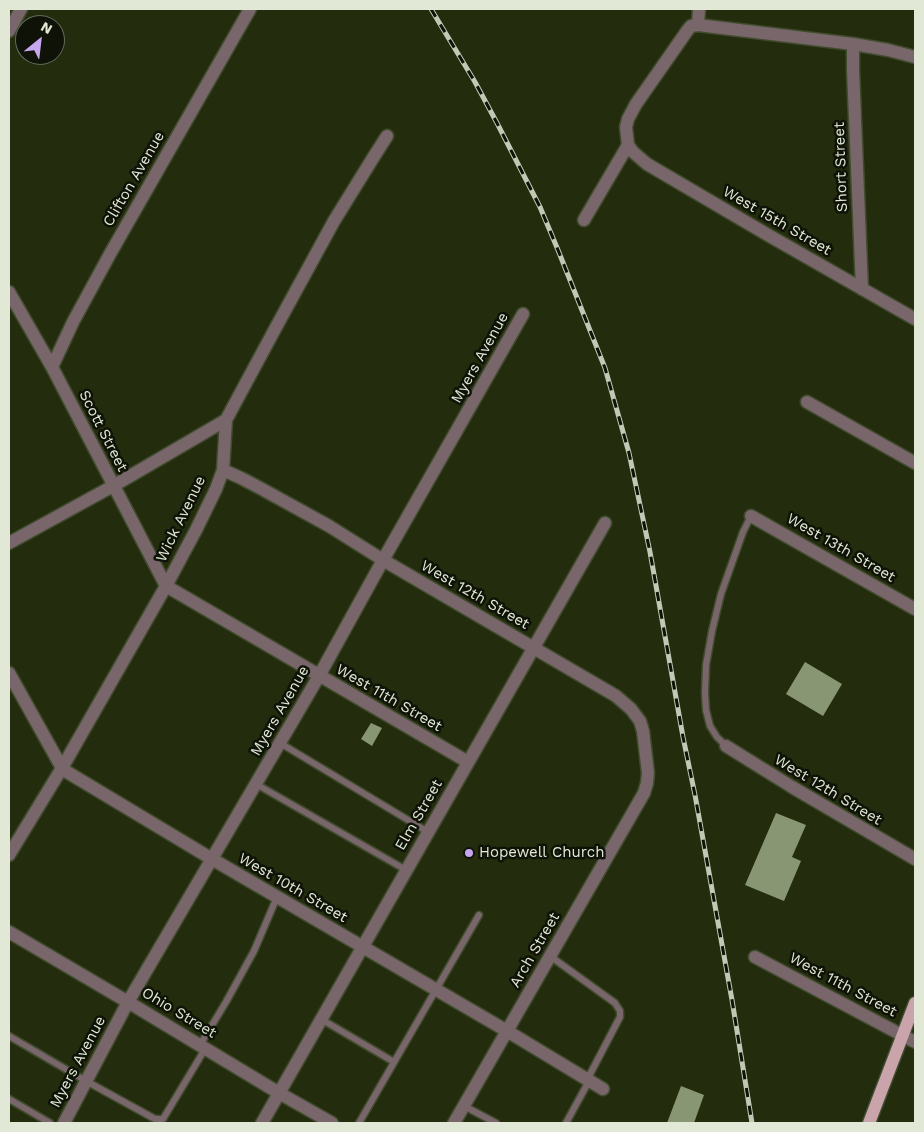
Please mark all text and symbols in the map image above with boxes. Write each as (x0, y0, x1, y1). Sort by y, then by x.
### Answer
north arrow (15, 15, 65, 65)
text: N (38, 18, 55, 37)
street label: Short Street (830, 122, 852, 212)
street label: Clifton Avenue (100, 128, 168, 230)
street label: West 15th Street (720, 183, 834, 259)
street label: Myers Avenue (448, 309, 512, 407)
street label: Scott Street (75, 387, 131, 475)
street label: Wick Avenue (152, 473, 210, 565)
street label: West 13th Street (784, 510, 898, 586)
street label: West 12th Street (418, 557, 532, 633)
street label: West 11th Street (333, 660, 445, 736)
street label: Myers Avenue (247, 663, 313, 759)
street label: West 12th Street (771, 751, 885, 829)
street label: Elm Street (392, 776, 446, 854)
place label: Hopewell Church (479, 844, 604, 862)
marker: Hopewell Church (463, 847, 475, 859)
street label: West 10th Street (235, 849, 351, 927)
street label: Arch Street (506, 909, 564, 991)
street label: West 11th Street (786, 949, 900, 1021)
street label: Ohio Street (138, 984, 220, 1042)
street label: Myers Avenue (46, 1013, 110, 1111)

